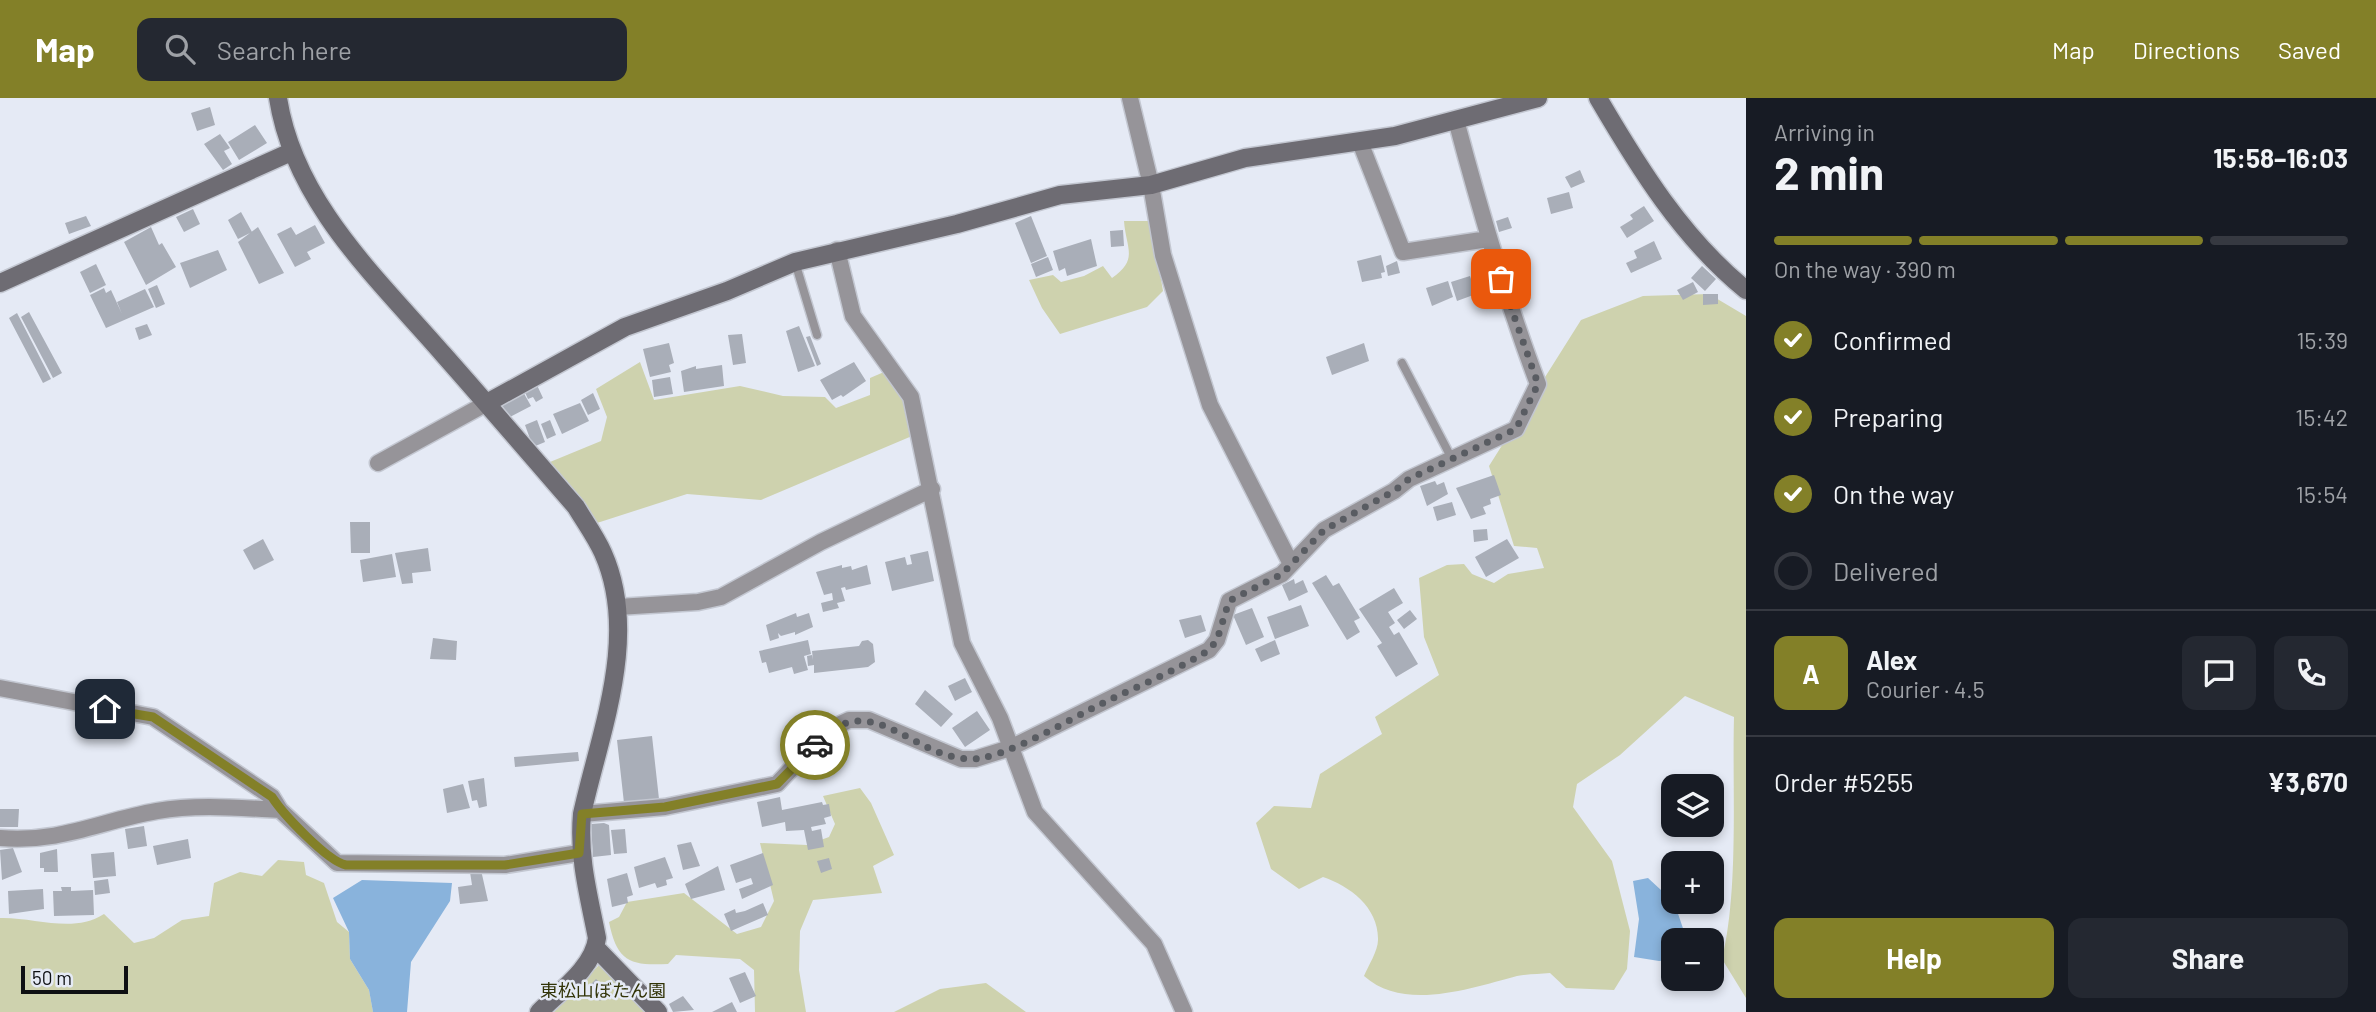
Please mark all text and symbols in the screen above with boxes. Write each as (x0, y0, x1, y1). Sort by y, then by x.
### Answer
search box (137, 18, 627, 81)
text: Map (35, 29, 95, 69)
icon: search (161, 30, 199, 68)
text: Search here (217, 34, 352, 65)
text: Map (2052, 35, 2095, 64)
text: Directions (2133, 35, 2240, 64)
text: Saved (2278, 35, 2341, 64)
text: Arriving in (1774, 118, 1875, 146)
text: 15:58–16:03 (2213, 142, 2348, 173)
text: 2 min (1774, 144, 1884, 199)
pin (1471, 249, 1531, 309)
text: On the way · 390 m (1774, 255, 1956, 283)
icon: bag (1482, 260, 1520, 298)
icon: check (1774, 321, 1812, 359)
text: Confirmed (1833, 324, 1952, 355)
text: 15:39 (2297, 326, 2348, 354)
icon: check (1774, 398, 1812, 436)
text: Preparing (1833, 401, 1943, 432)
text: 15:42 (2295, 403, 2348, 431)
icon: check (1774, 475, 1812, 513)
text: On the way (1833, 478, 1954, 509)
text: 15:54 (2296, 480, 2348, 508)
text: Delivered (1833, 555, 1939, 586)
button: chat (2182, 636, 2256, 710)
button: phone (2274, 636, 2348, 710)
text: Alex (1866, 644, 1917, 675)
text: A (1802, 658, 1820, 689)
text: Courier · 4.5 (1866, 675, 1985, 703)
pin (75, 679, 135, 739)
icon: home (86, 690, 124, 728)
courier (780, 710, 850, 780)
icon: car (796, 726, 834, 764)
text: Order #5255 (1774, 766, 1913, 797)
text: ¥3,670 (2268, 766, 2348, 797)
map controls (1661, 774, 1724, 991)
button: layers (1661, 774, 1724, 837)
button: + (1661, 851, 1724, 914)
button: Help (1774, 918, 2054, 998)
button: Share (2068, 918, 2348, 998)
button: − (1661, 928, 1724, 991)
scale bar (21, 963, 128, 995)
text: 50 m (32, 966, 72, 989)
park label: 東松山ぼたん園 (540, 979, 666, 1001)

